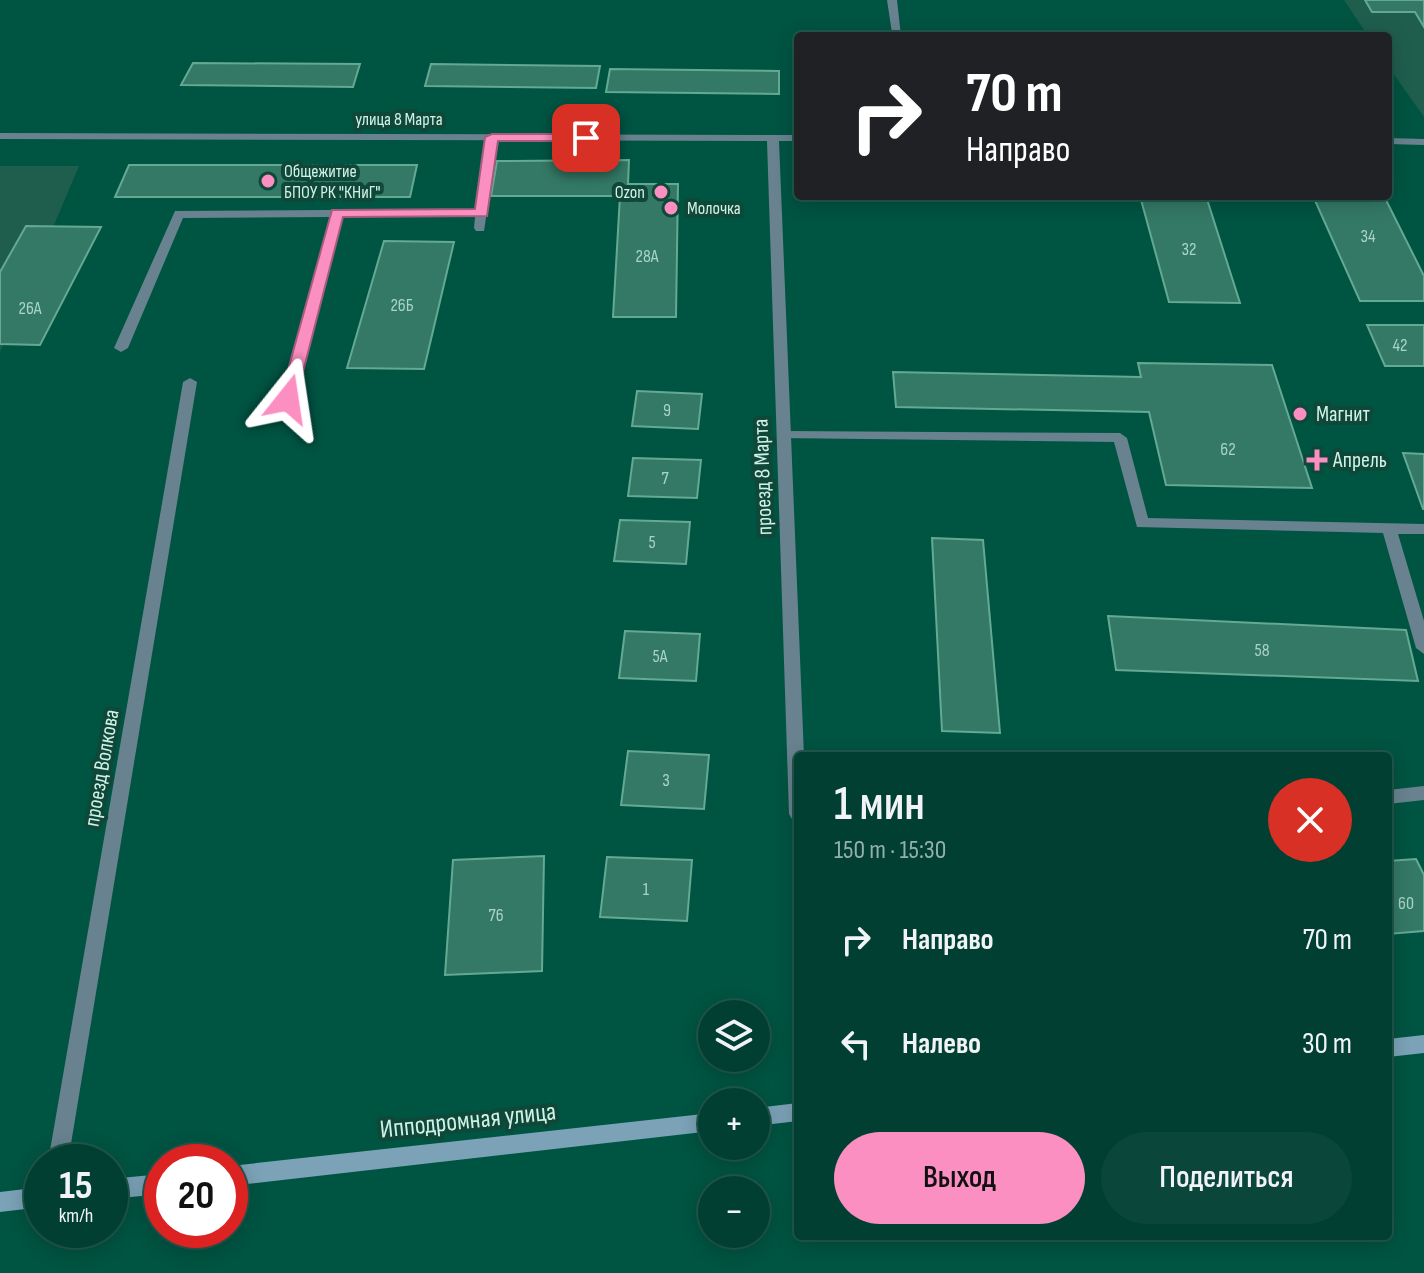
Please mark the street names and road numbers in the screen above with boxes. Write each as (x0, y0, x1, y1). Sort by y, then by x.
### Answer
street label: улица 8 Марта (355, 109, 443, 130)
street label: проезд 8 Марта (747, 418, 779, 536)
street label: проезд Волкова (78, 707, 126, 829)
street label: Ипподромная улица (378, 1096, 558, 1146)

